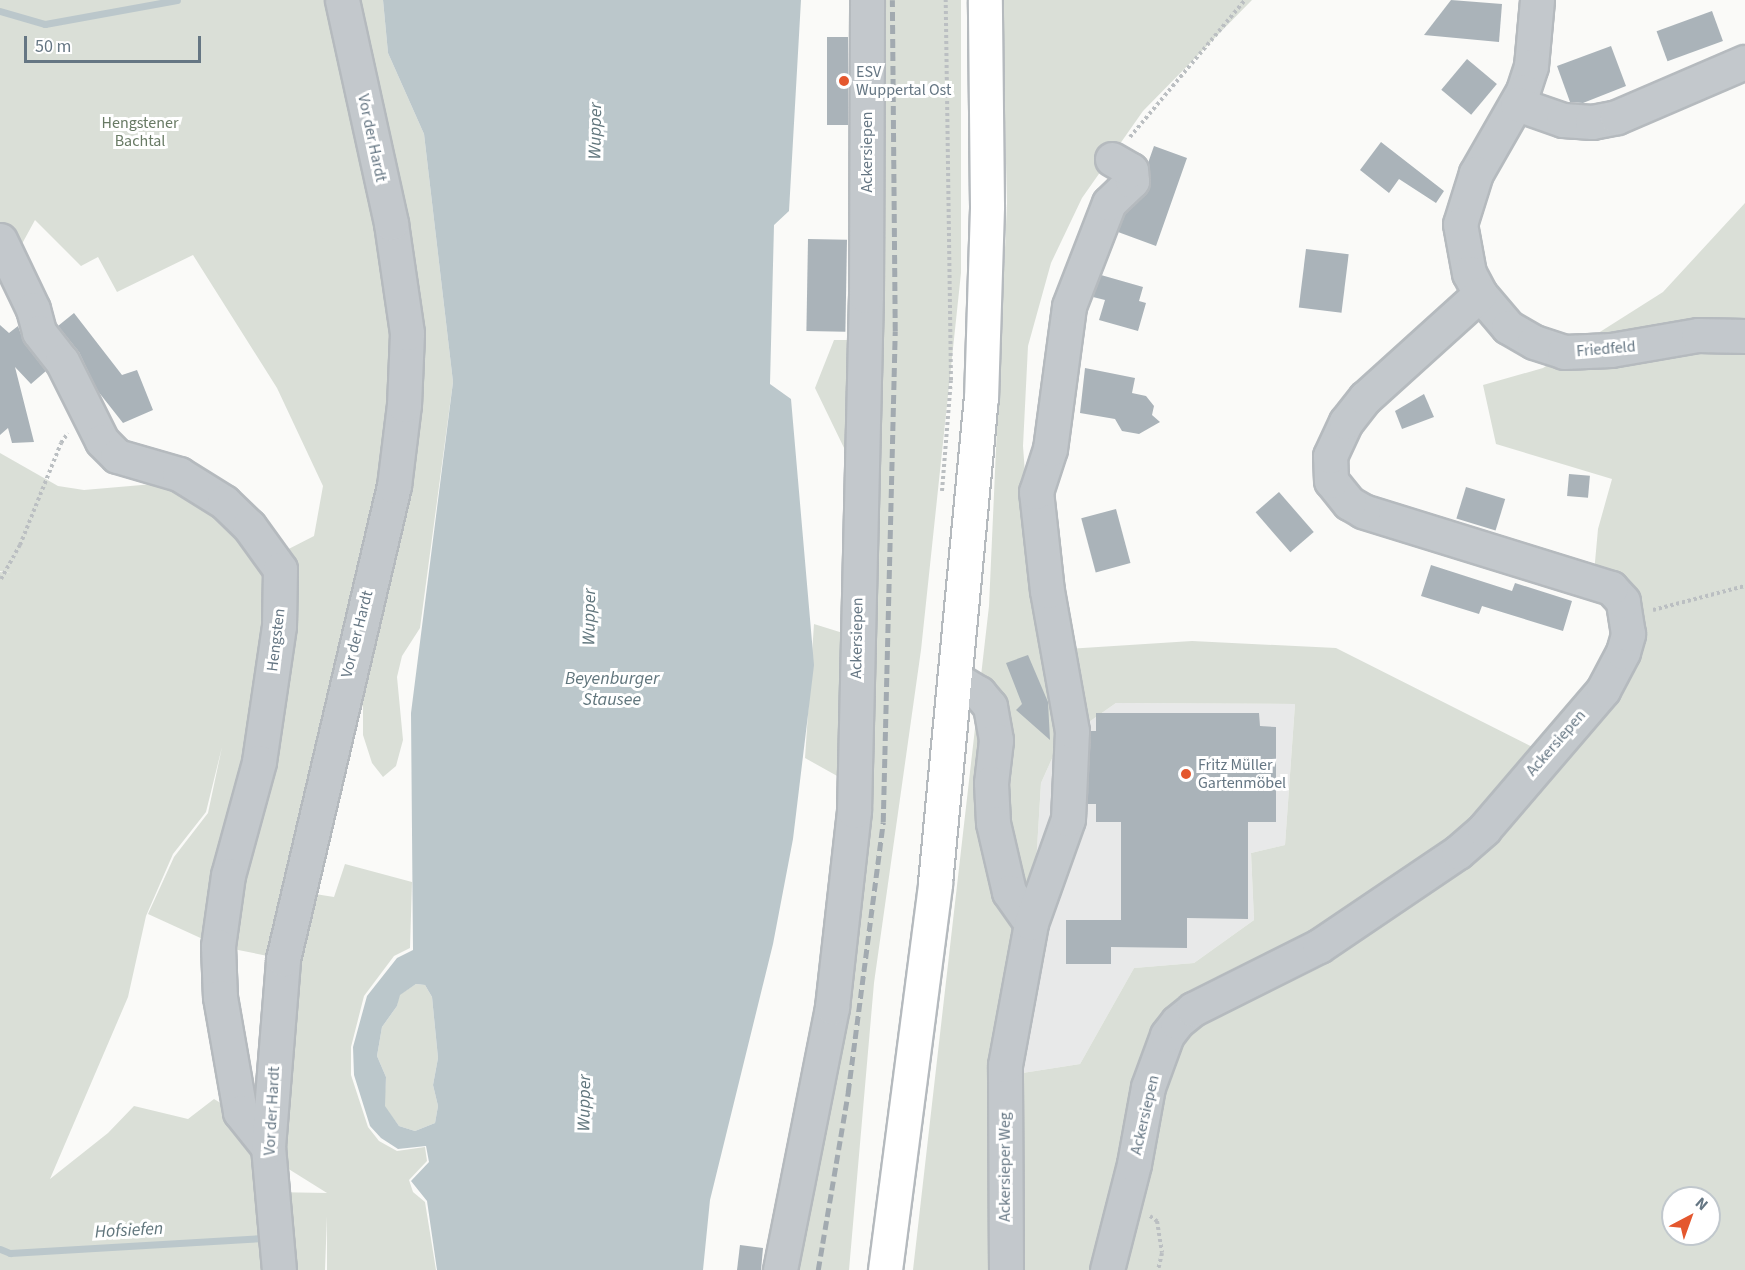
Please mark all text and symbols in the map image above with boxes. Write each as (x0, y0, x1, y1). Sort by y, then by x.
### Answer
scale bar (27, 24, 204, 62)
text: 50 m (35, 34, 71, 59)
place label: ESV Wuppertal Ost (856, 62, 951, 100)
marker: ESV Wuppertal Ost (837, 74, 851, 88)
street label: Vor der Hardt (353, 92, 391, 184)
water label: Wupper (585, 102, 607, 160)
street label: Ackersiepen (857, 111, 877, 193)
park label: Hengstener Bachtal (102, 113, 178, 151)
street label: Friedfeld (1576, 337, 1636, 361)
street label: Vor der Hardt (337, 588, 377, 680)
water label: Wupper (579, 588, 601, 646)
street label: Ackersiepen (847, 597, 867, 679)
street label: Hengsten (263, 607, 289, 673)
water label: Beyenburger Stausee (565, 669, 659, 712)
street label: Ackersiepen (1522, 706, 1590, 780)
place label: Fritz Müller Gartenmöbel (1198, 755, 1286, 793)
marker: Fritz Müller Gartenmöbel (1179, 767, 1193, 781)
street label: Vor der Hardt (260, 1066, 284, 1156)
street label: Ackersiepen (1127, 1073, 1163, 1157)
water label: Wupper (574, 1074, 596, 1132)
street label: Ackersieper Weg (995, 1112, 1015, 1222)
north arrow (1661, 1186, 1721, 1246)
text: N (1690, 1192, 1713, 1216)
water label: Hofsiefen (94, 1218, 164, 1244)

